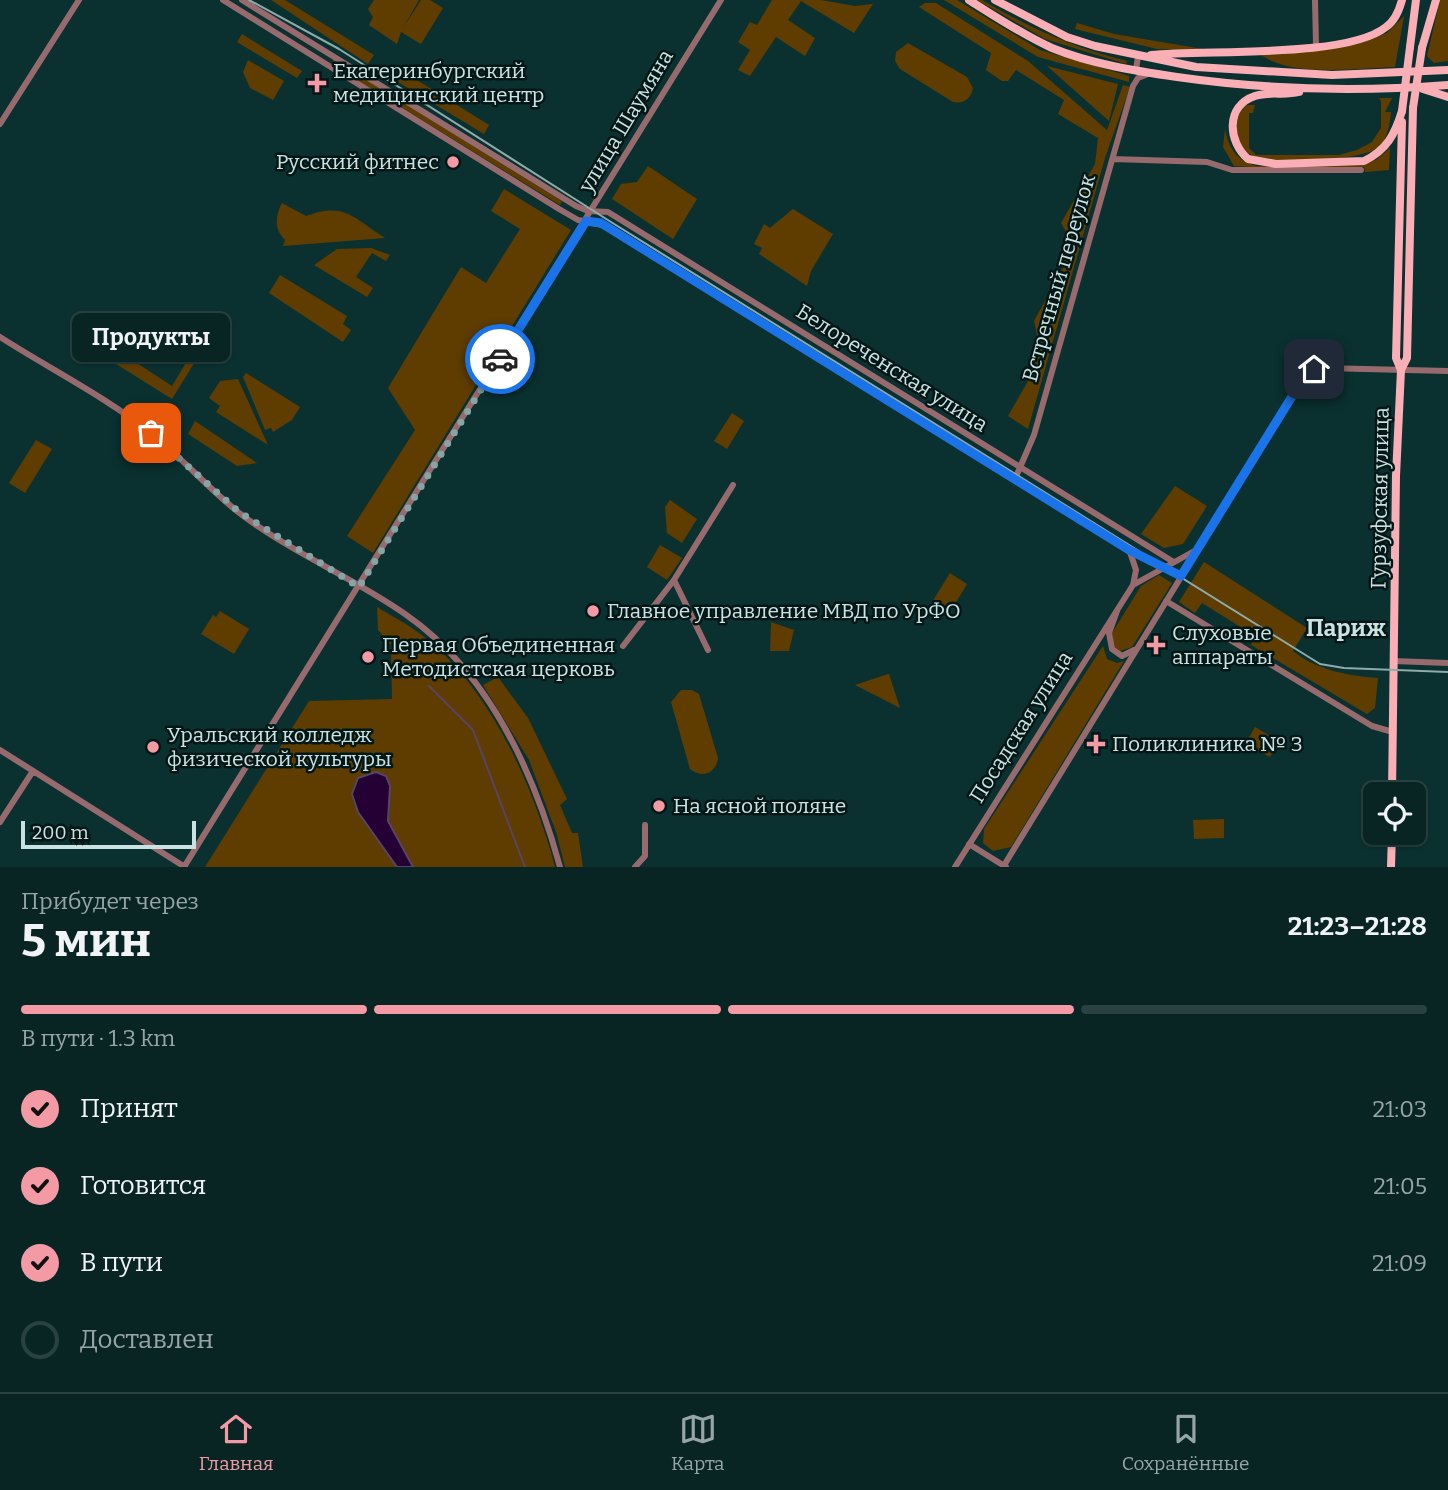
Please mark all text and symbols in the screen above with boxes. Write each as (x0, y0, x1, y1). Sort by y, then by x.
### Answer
street label: улица Шаумяна (573, 44, 679, 198)
place label: Екатеринбургский медицинский центр (333, 58, 544, 108)
marker: Екатеринбургский медицинский центр (307, 73, 327, 93)
place label: Русский фитнес (276, 149, 439, 175)
marker: Русский фитнес (445, 154, 461, 170)
street label: Встречный переулок (1017, 171, 1101, 385)
street label: Белореченская улица (791, 298, 993, 438)
callout: Продукты (72, 314, 230, 363)
text: Продукты (92, 323, 210, 351)
courier (465, 324, 535, 394)
pin (1284, 339, 1344, 399)
icon: car (481, 340, 519, 378)
icon: home (1295, 350, 1333, 388)
pin (121, 403, 181, 463)
street label: Гурзуфская улица (1365, 406, 1395, 589)
icon: bag (132, 414, 170, 452)
place label: Главное управление МВД по УрФО (607, 598, 961, 624)
marker: Главное управление МВД по УрФО (585, 603, 601, 619)
district label: Париж (1306, 614, 1386, 642)
place label: Слуховые аппараты (1172, 620, 1273, 670)
place label: Первая Объединенная Методистская церковь (382, 632, 615, 682)
marker: Слуховые аппараты (1146, 635, 1166, 655)
street label: Посадская улица (964, 646, 1078, 808)
marker: Первая Объединенная Методистская церковь (360, 649, 376, 665)
place label: Уральский колледж физической культуры (167, 722, 392, 772)
place label: Поликлиника № 3 (1112, 731, 1303, 757)
marker: Поликлиника № 3 (1086, 734, 1106, 754)
marker: Уральский колледж физической культуры (145, 739, 161, 755)
map controls (1363, 782, 1426, 845)
button: locate (1363, 782, 1426, 845)
place label: На ясной поляне (673, 793, 846, 819)
marker: На ясной поляне (651, 798, 667, 814)
scale bar (21, 818, 196, 850)
text: 200 m (32, 821, 89, 844)
text: Прибудет через (21, 887, 199, 915)
text: 21:23–21:28 (1288, 911, 1427, 942)
text: 5 мин (21, 913, 151, 968)
text: В пути · 1.3 km (21, 1024, 175, 1052)
icon: check (21, 1090, 59, 1128)
text: Принят (80, 1093, 178, 1124)
text: 21:03 (1372, 1095, 1427, 1123)
icon: check (21, 1167, 59, 1205)
text: Готовится (80, 1170, 206, 1201)
text: 21:05 (1373, 1172, 1427, 1200)
icon: check (21, 1244, 59, 1282)
text: В пути (80, 1247, 163, 1278)
text: 21:09 (1372, 1249, 1427, 1277)
text: Доставлен (80, 1324, 214, 1355)
tab: Главная (199, 1410, 274, 1475)
tab: Карта (671, 1410, 725, 1475)
tab: Сохранённые (1122, 1410, 1249, 1475)

